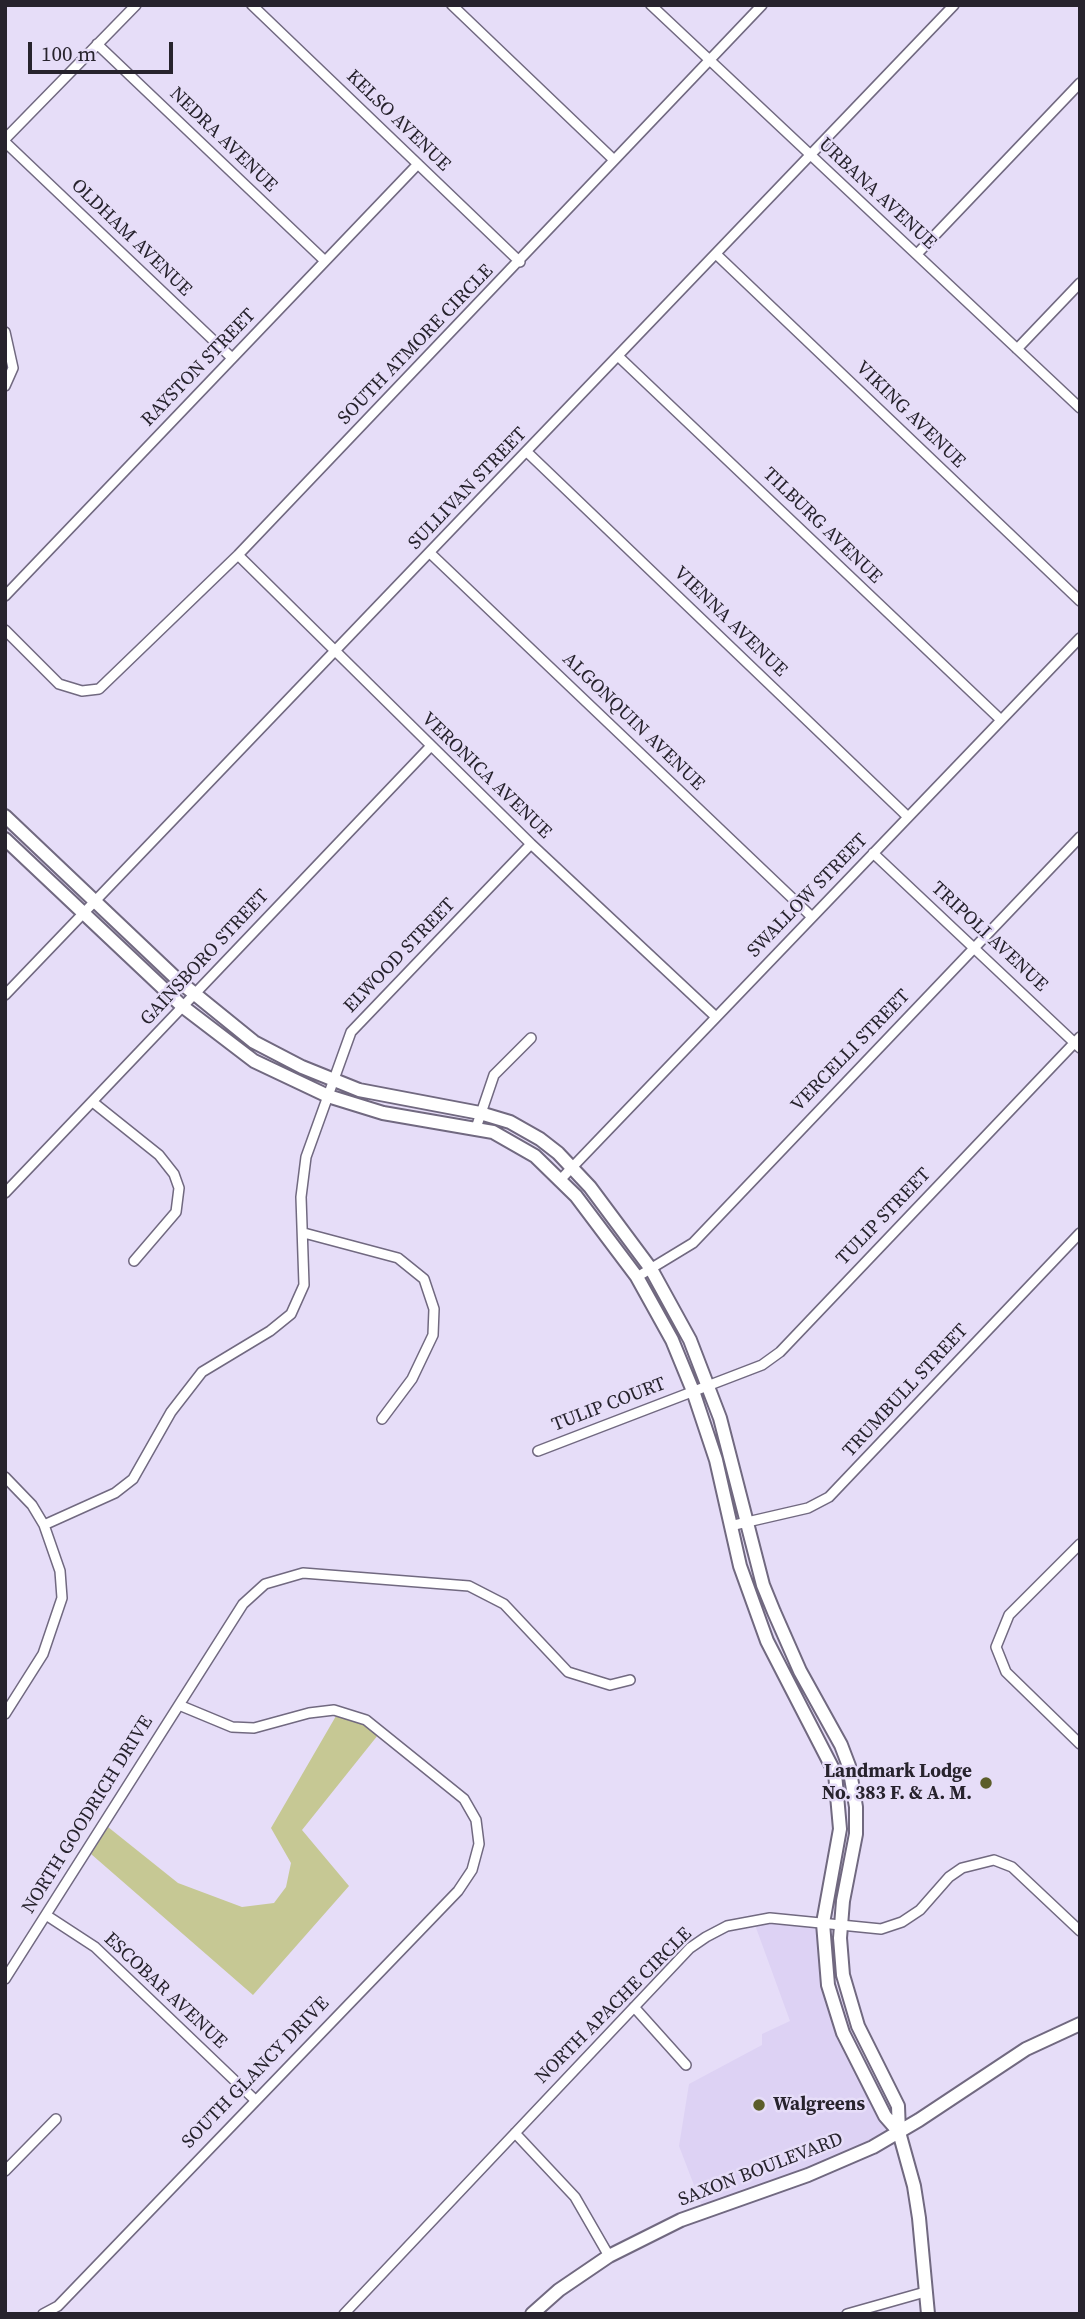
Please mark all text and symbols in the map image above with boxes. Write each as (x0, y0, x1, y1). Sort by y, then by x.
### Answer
scale bar (32, 28, 177, 72)
text: 100 m (41, 39, 96, 68)
street label: KELSO AVENUE (341, 66, 455, 176)
street label: NEDRA AVENUE (164, 83, 282, 197)
street label: URBANA AVENUE (813, 133, 941, 255)
street label: OLDHAM AVENUE (66, 175, 196, 301)
street label: SOUTH ATMORE CIRCLE (334, 260, 498, 430)
street label: RAYSTON STREET (137, 304, 261, 432)
street label: VIKING AVENUE (850, 357, 970, 473)
street label: SULLIVAN STREET (404, 423, 532, 555)
street label: TILBURG AVENUE (758, 463, 886, 589)
street label: VIENNA AVENUE (669, 562, 791, 682)
street label: ALGONQUIN AVENUE (557, 648, 709, 796)
street label: VERONICA AVENUE (416, 708, 556, 844)
street label: SWALLOW STREET (743, 829, 873, 963)
street label: TRIPOLI AVENUE (926, 877, 1052, 997)
street label: GAINSBORO STREET (136, 885, 274, 1031)
street label: ELWOOD STREET (339, 894, 461, 1018)
street label: VERCELLI STREET (787, 985, 915, 1117)
street label: TULIP STREET (832, 1164, 936, 1270)
street label: TRUMBULL STREET (839, 1320, 973, 1462)
street label: TULIP COURT (549, 1373, 669, 1437)
street label: NORTH GOODRICH DRIVE (18, 1712, 158, 1918)
place label: Landmark Lodge No. 383 F. & A. M. (822, 1761, 972, 1805)
marker: Landmark Lodge No. 383 F. & A. M. (978, 1775, 994, 1791)
street label: NORTH APACHE CIRCLE (531, 1923, 697, 2089)
street label: ESCOBAR AVENUE (99, 1928, 231, 2054)
street label: SOUTH GLANCY DRIVE (178, 1992, 334, 2154)
place label: Walgreens (773, 2094, 865, 2116)
marker: Walgreens (751, 2097, 767, 2113)
street label: SAXON BOULEVARD (676, 2128, 846, 2212)

